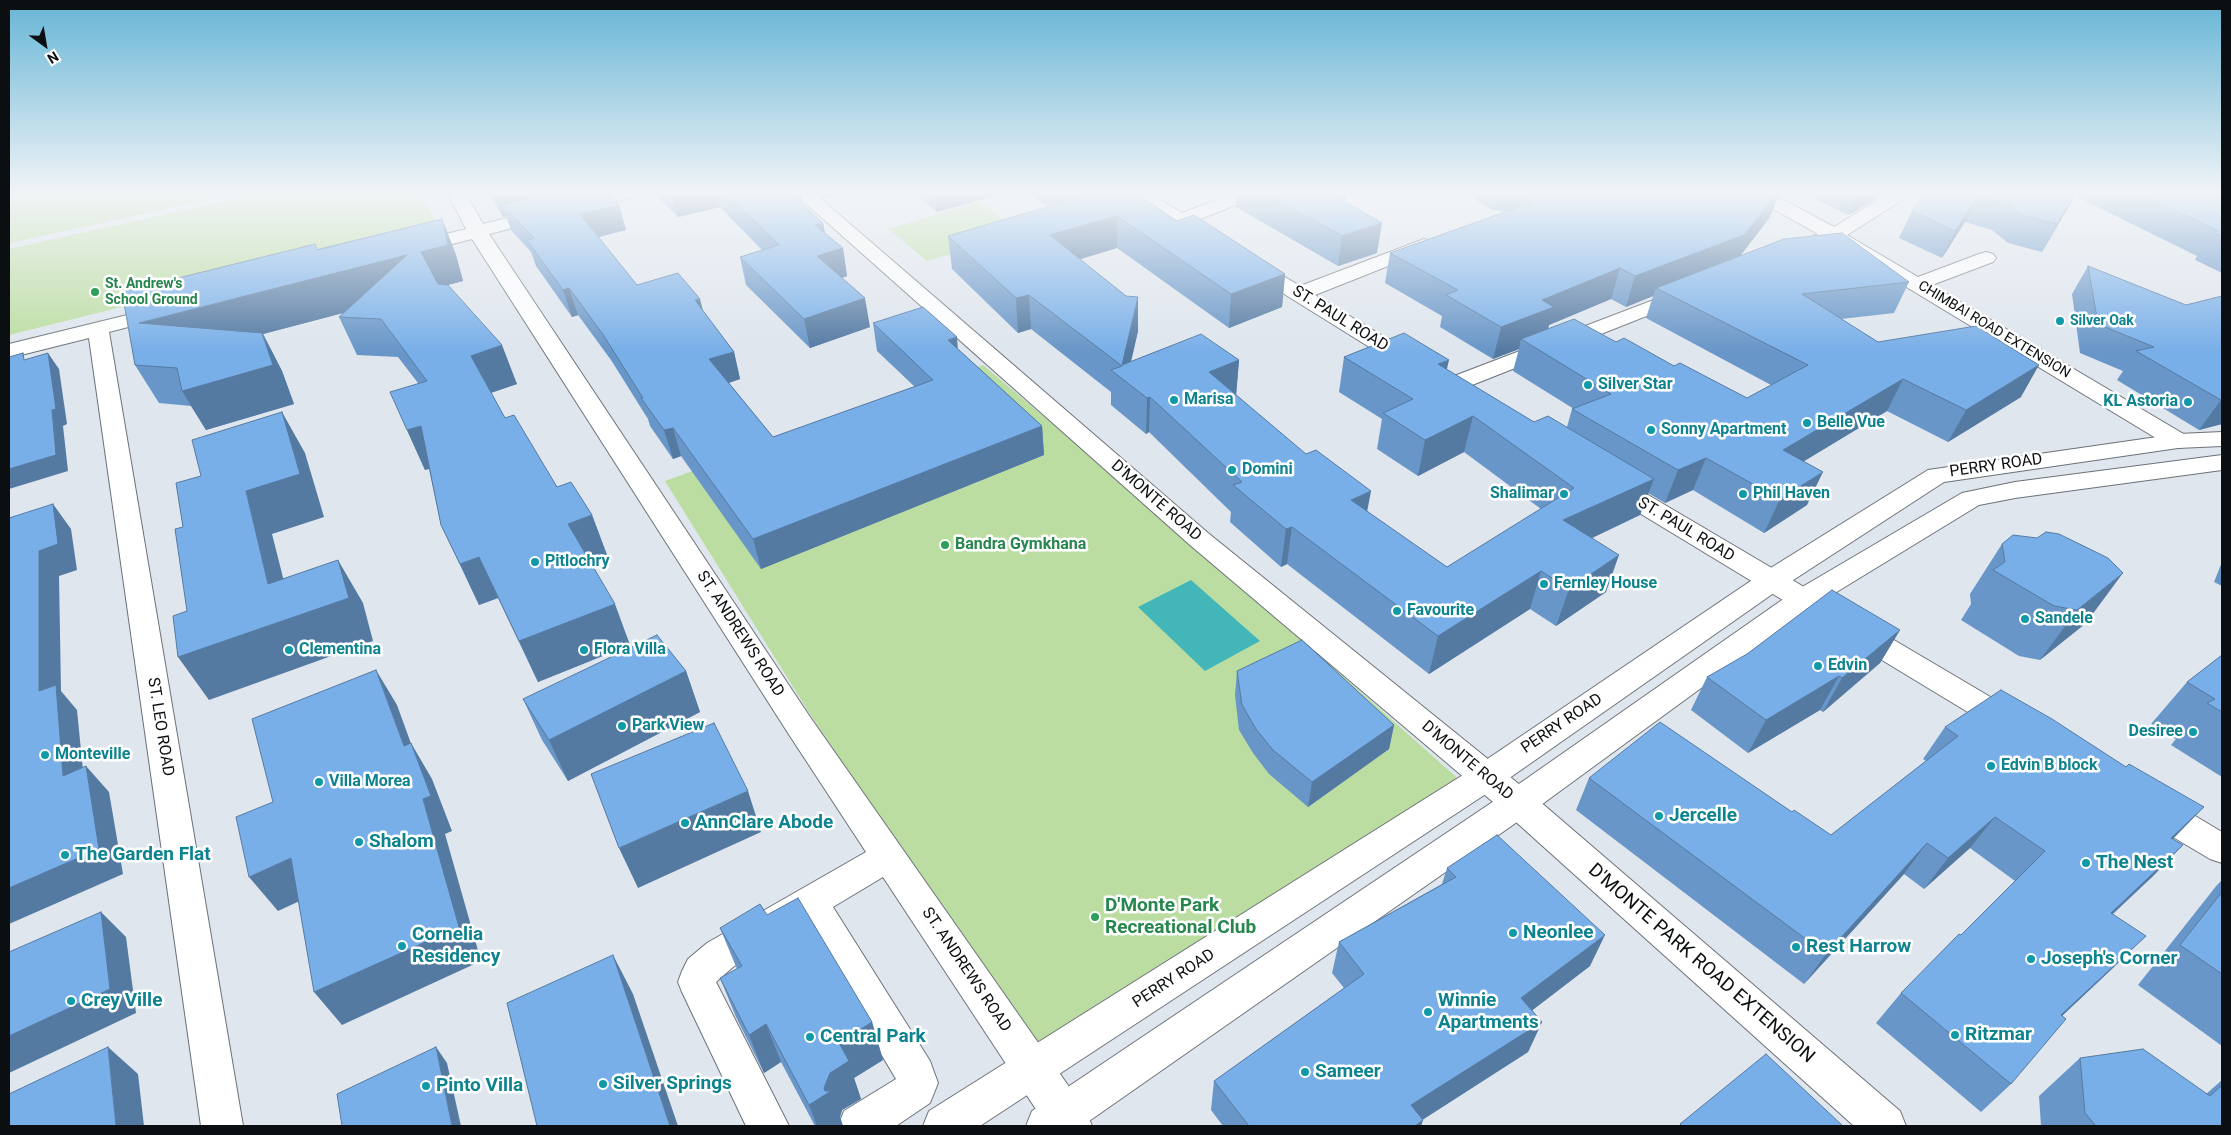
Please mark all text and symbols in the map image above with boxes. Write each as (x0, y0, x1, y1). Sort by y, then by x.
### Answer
north arrow (20, 20, 70, 70)
text: N (45, 48, 61, 67)
place label: St. Andrew's School Ground (105, 276, 198, 308)
street label: CHIMBAI ROAD EXTENSION (1915, 278, 2073, 382)
street label: ST. PAUL ROAD (1289, 282, 1391, 356)
marker: St. Andrew's School Ground (89, 286, 101, 298)
place label: Silver Oak (2070, 313, 2134, 329)
marker: Silver Oak (2054, 315, 2066, 327)
place label: Silver Star (1598, 375, 1672, 395)
marker: Silver Star (1582, 379, 1594, 391)
place label: Marisa (1184, 390, 1233, 410)
place label: KL Astoria (2103, 392, 2178, 412)
marker: Marisa (1168, 394, 1180, 406)
marker: KL Astoria (2182, 396, 2194, 408)
place label: Belle Vue (1817, 413, 1885, 433)
marker: Belle Vue (1801, 417, 1813, 429)
place label: Sonny Apartment (1661, 420, 1786, 440)
marker: Sonny Apartment (1645, 424, 1657, 436)
street label: PERRY ROAD (1948, 450, 2044, 482)
street label: D'MONTE ROAD (1107, 456, 1205, 546)
place label: Domini (1242, 460, 1293, 480)
marker: Domini (1226, 464, 1238, 476)
place label: Shalimar (1490, 484, 1554, 504)
place label: Phil Haven (1753, 484, 1830, 504)
marker: Shalimar (1558, 488, 1570, 500)
marker: Phil Haven (1737, 488, 1749, 500)
street label: ST. PAUL ROAD (1634, 494, 1738, 566)
place label: Bandra Gymkhana (955, 535, 1086, 555)
marker: Bandra Gymkhana (939, 539, 951, 551)
place label: Pitlochry (545, 552, 610, 572)
marker: Pitlochry (529, 556, 541, 568)
street label: ST. ANDREWS ROAD (692, 567, 788, 701)
place label: Fernley House (1554, 574, 1657, 594)
marker: Fernley House (1538, 578, 1550, 590)
place label: Favourite (1407, 601, 1474, 621)
marker: Favourite (1391, 605, 1403, 617)
place label: Sandele (2035, 609, 2093, 629)
marker: Sandele (2019, 613, 2031, 625)
place label: Clementina (299, 640, 381, 660)
place label: Flora Villa (594, 640, 666, 660)
marker: Clementina (283, 644, 295, 656)
marker: Flora Villa (578, 644, 590, 656)
place label: Edvin (1828, 656, 1867, 676)
marker: Edvin (1812, 660, 1824, 672)
street label: ST. LEO ROAD (143, 676, 177, 778)
street label: PERRY ROAD (1518, 690, 1606, 758)
place label: Park View (632, 716, 704, 736)
street label: D'MONTE ROAD (1417, 717, 1517, 805)
marker: Park View (616, 720, 628, 732)
place label: Desiree (2129, 722, 2183, 742)
marker: Desiree (2187, 726, 2199, 738)
place label: Monteville (55, 745, 130, 765)
marker: Monteville (39, 749, 51, 761)
place label: Edvin B block (2001, 756, 2097, 776)
marker: Edvin B block (1985, 760, 1997, 772)
place label: Villa Morea (329, 772, 411, 792)
marker: Villa Morea (313, 776, 325, 788)
place label: Jercelle (1669, 805, 1737, 827)
marker: Jercelle (1653, 810, 1665, 822)
place label: AnnClare Abode (695, 812, 833, 834)
marker: AnnClare Abode (679, 817, 691, 829)
place label: Shalom (369, 831, 434, 853)
marker: Shalom (353, 836, 365, 848)
place label: The Garden Flat (75, 844, 211, 866)
marker: The Garden Flat (59, 849, 71, 861)
place label: The Nest (2096, 852, 2173, 874)
marker: The Nest (2080, 857, 2092, 869)
street label: D'MONTE PARK ROAD EXTENSION (1583, 859, 1819, 1069)
place label: D'Monte Park Recreational Club (1105, 895, 1256, 939)
street label: ST. ANDREWS ROAD (917, 904, 1015, 1036)
marker: D'Monte Park Recreational Club (1089, 911, 1101, 923)
place label: Neonlee (1523, 922, 1594, 944)
place label: Cornelia Residency (412, 924, 500, 968)
marker: Neonlee (1507, 927, 1519, 939)
place label: Rest Harrow (1806, 936, 1911, 958)
marker: Cornelia Residency (396, 940, 408, 952)
marker: Rest Harrow (1790, 941, 1802, 953)
street label: PERRY ROAD (1129, 945, 1219, 1013)
place label: Joseph's Corner (2041, 948, 2178, 970)
marker: Joseph's Corner (2025, 953, 2037, 965)
place label: Crey Ville (81, 990, 162, 1012)
place label: Winnie Apartments (1438, 990, 1539, 1034)
marker: Crey Ville (65, 995, 77, 1007)
marker: Winnie Apartments (1422, 1006, 1434, 1018)
place label: Ritzmar (1965, 1024, 2032, 1046)
place label: Central Park (820, 1026, 926, 1048)
marker: Ritzmar (1949, 1029, 1961, 1041)
marker: Central Park (804, 1031, 816, 1043)
place label: Sameer (1315, 1061, 1381, 1083)
marker: Sameer (1299, 1066, 1311, 1078)
place label: Silver Springs (613, 1073, 732, 1095)
place label: Pinto Villa (436, 1075, 523, 1097)
marker: Silver Springs (597, 1078, 609, 1090)
marker: Pinto Villa (420, 1080, 432, 1092)

